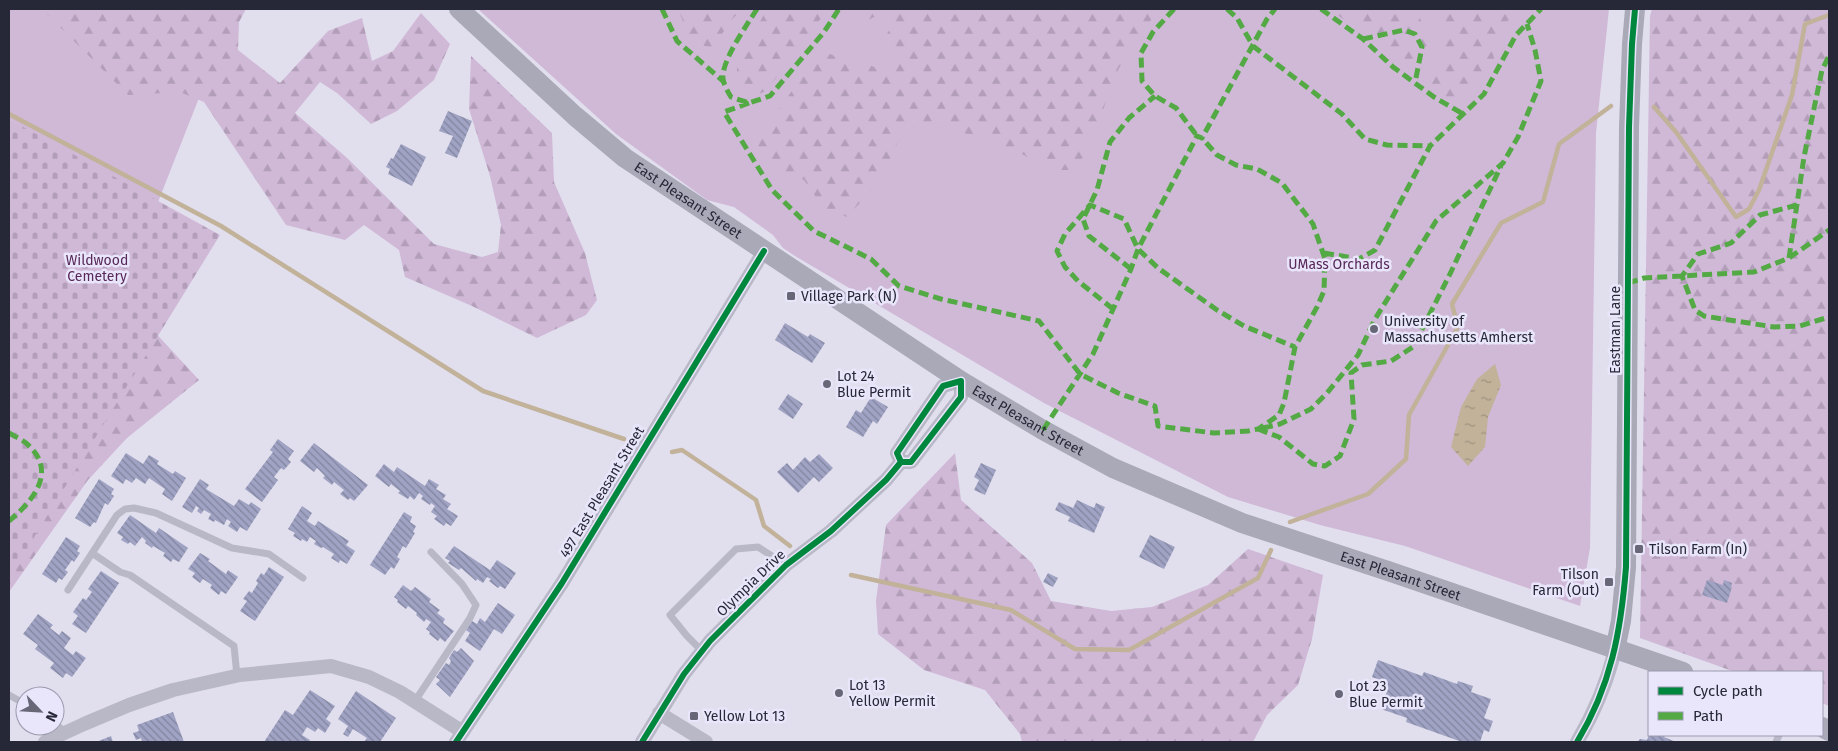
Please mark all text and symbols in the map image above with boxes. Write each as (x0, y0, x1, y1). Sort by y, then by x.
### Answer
street label: East Pleasant Street (631, 158, 746, 242)
park label: Wildwood Cemetery (66, 252, 128, 285)
park label: UMass Orchards (1288, 256, 1390, 273)
street label: Eastman Lane (1607, 286, 1624, 374)
place label: Village Park (N) (801, 288, 897, 305)
marker: Village Park (N) (785, 290, 797, 302)
place label: University of Massachusetts Amherst (1384, 313, 1534, 346)
marker: University of Massachusetts Amherst (1368, 323, 1380, 335)
place label: Lot 24 Blue Permit (837, 368, 912, 401)
marker: Lot 24 Blue Permit (821, 378, 833, 390)
street label: East Pleasant Street (969, 381, 1088, 459)
street label: 497 East Pleasant Street (556, 422, 648, 561)
place label: Tilson Farm (In) (1649, 541, 1747, 558)
marker: Tilson Farm (In) (1633, 543, 1645, 555)
street label: Olympia Drive (713, 546, 789, 620)
street label: East Pleasant Street (1338, 547, 1464, 604)
place label: Tilson Farm (Out) (1532, 566, 1599, 599)
marker: Tilson Farm (Out) (1603, 576, 1615, 588)
legend (1648, 671, 1823, 736)
place label: Lot 13 Yellow Permit (849, 677, 936, 710)
place label: Lot 23 Blue Permit (1349, 678, 1424, 711)
text: Cycle path (1693, 682, 1763, 700)
north arrow (15, 686, 65, 736)
marker: Lot 13 Yellow Permit (833, 687, 845, 699)
marker: Lot 23 Blue Permit (1333, 688, 1345, 700)
text: Path (1693, 707, 1723, 725)
text: N (42, 708, 61, 724)
place label: Yellow Lot 13 (704, 708, 785, 725)
marker: Yellow Lot 13 (688, 710, 700, 722)

